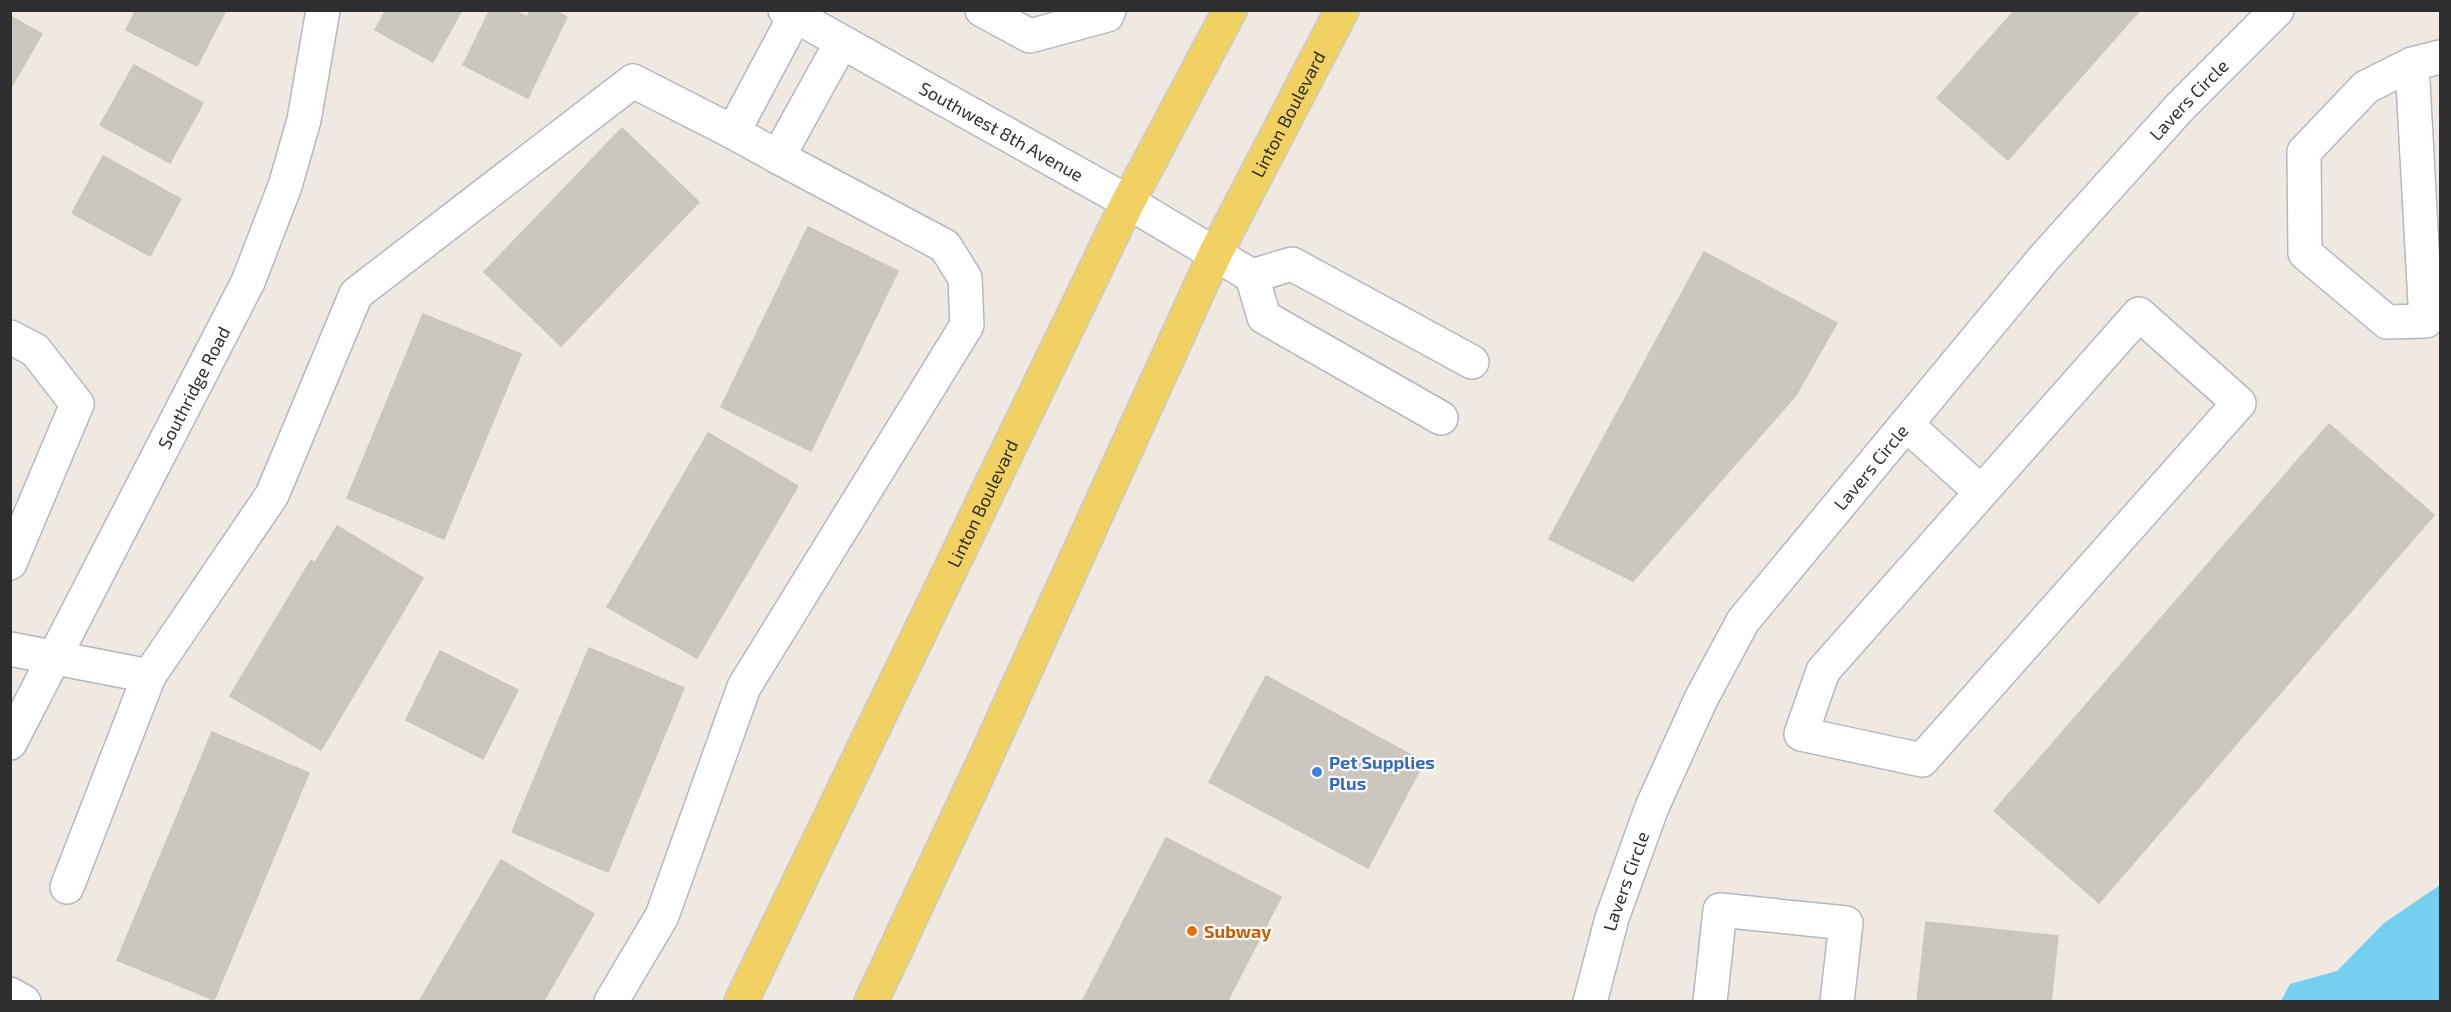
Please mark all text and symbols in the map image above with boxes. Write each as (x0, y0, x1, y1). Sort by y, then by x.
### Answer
street label: Linton Boulevard (1246, 47, 1330, 181)
street label: Lavers Circle (2144, 54, 2233, 145)
street label: Southwest 8th Avenue (915, 76, 1087, 186)
street label: Southridge Road (153, 322, 234, 453)
street label: Lavers Circle (1829, 420, 1912, 514)
street label: Linton Boulevard (942, 436, 1022, 571)
place label: Pet Supplies Plus (1329, 751, 1435, 794)
marker: Pet Supplies Plus (1310, 765, 1324, 779)
street label: Lavers Circle (1598, 828, 1653, 933)
place label: Subway (1204, 920, 1272, 942)
marker: Subway (1185, 924, 1199, 938)

